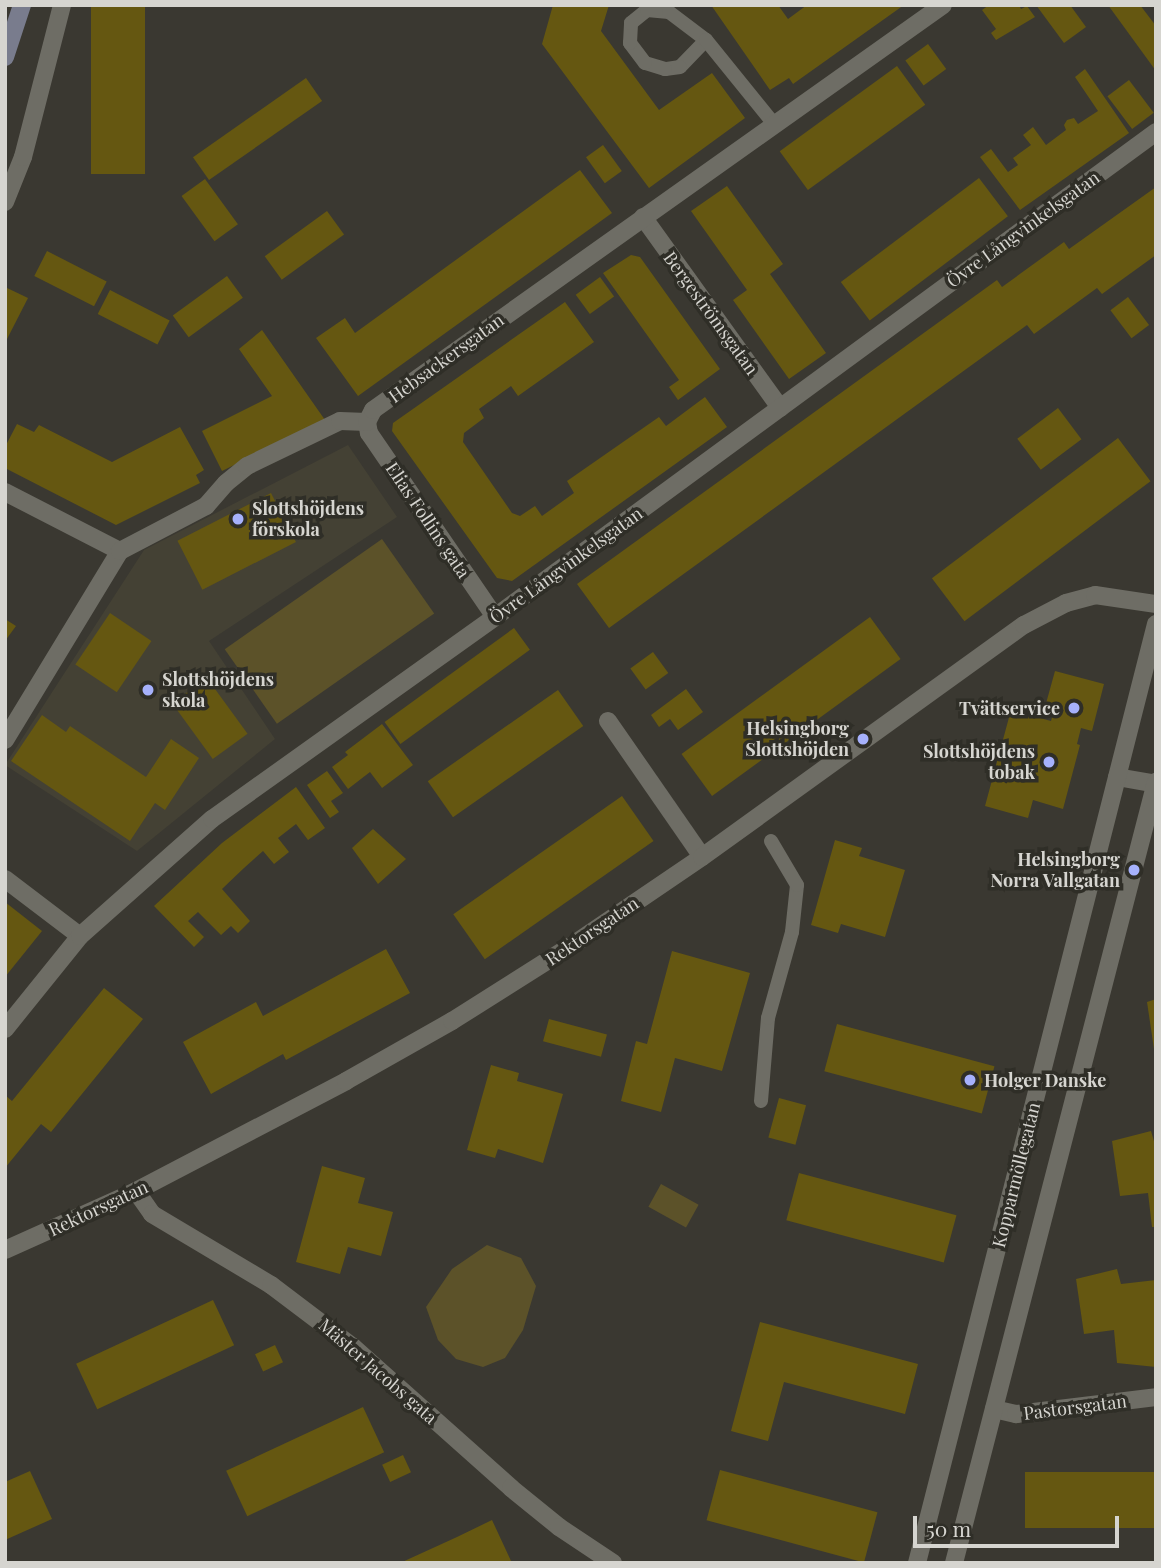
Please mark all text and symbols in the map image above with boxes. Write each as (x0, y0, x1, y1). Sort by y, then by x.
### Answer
street label: Övre Långvinkelsgatan (942, 166, 1104, 292)
street label: Bergeströmsgatan (659, 247, 763, 379)
street label: Hebsackersgatan (384, 309, 508, 407)
street label: Elias Follins gata (381, 458, 475, 582)
place label: Slottshöjdens förskola (252, 498, 364, 540)
street label: Övre Långvinkelsgatan (485, 502, 647, 628)
marker: Slottshöjdens förskola (230, 511, 246, 527)
place label: Slottshöjdens skola (162, 669, 274, 712)
marker: Slottshöjdens skola (140, 682, 156, 698)
place label: Tvättservice (959, 697, 1060, 719)
marker: Tvättservice (1066, 700, 1082, 716)
place label: Helsingborg Slottshöjden (745, 718, 849, 760)
marker: Helsingborg Slottshöjden (855, 731, 871, 747)
place label: Slottshöjdens tobak (923, 741, 1035, 784)
marker: Slottshöjdens tobak (1041, 754, 1057, 770)
place label: Helsingborg Norra Vallgatan (990, 849, 1120, 892)
marker: Helsingborg Norra Vallgatan (1126, 862, 1142, 878)
street label: Rektorsgatan (541, 892, 643, 970)
place label: Holger Danske (984, 1069, 1107, 1091)
marker: Holger Danske (962, 1072, 978, 1088)
street label: Kopparmöllegatan (988, 1100, 1044, 1250)
street label: Rektorsgatan (45, 1176, 151, 1240)
street label: Mäster Jacobs gata (314, 1314, 442, 1428)
street label: Pastorsgatan (1022, 1390, 1128, 1424)
scale bar (916, 1502, 1122, 1546)
text: 50 m (926, 1514, 971, 1542)

